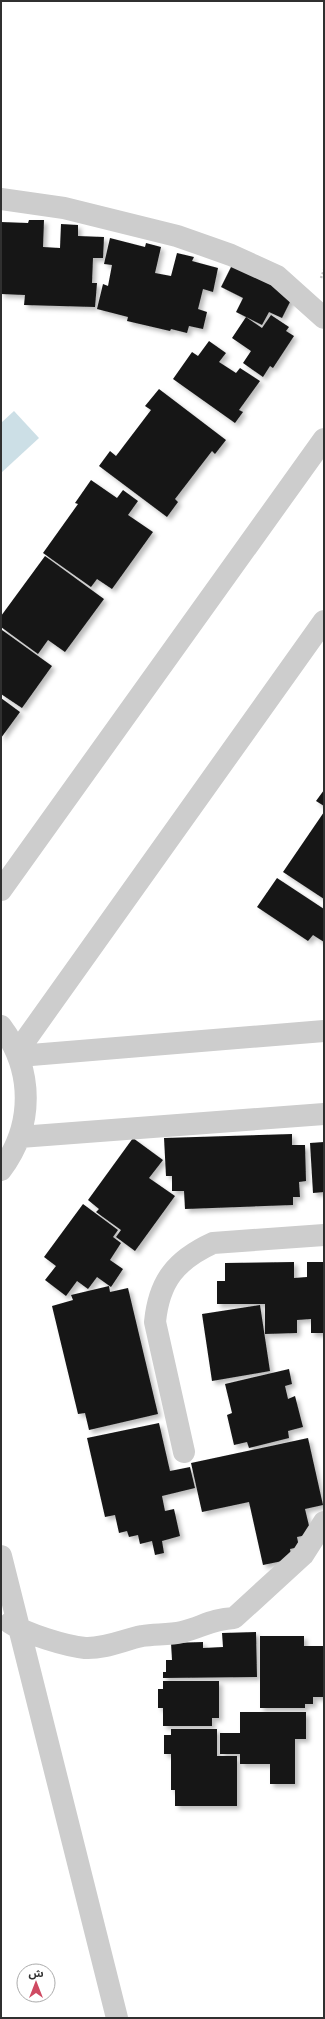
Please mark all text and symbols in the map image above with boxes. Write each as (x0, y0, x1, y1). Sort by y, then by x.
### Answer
north arrow (16, 1963, 56, 2003)
text: ش (28, 1966, 44, 1980)

